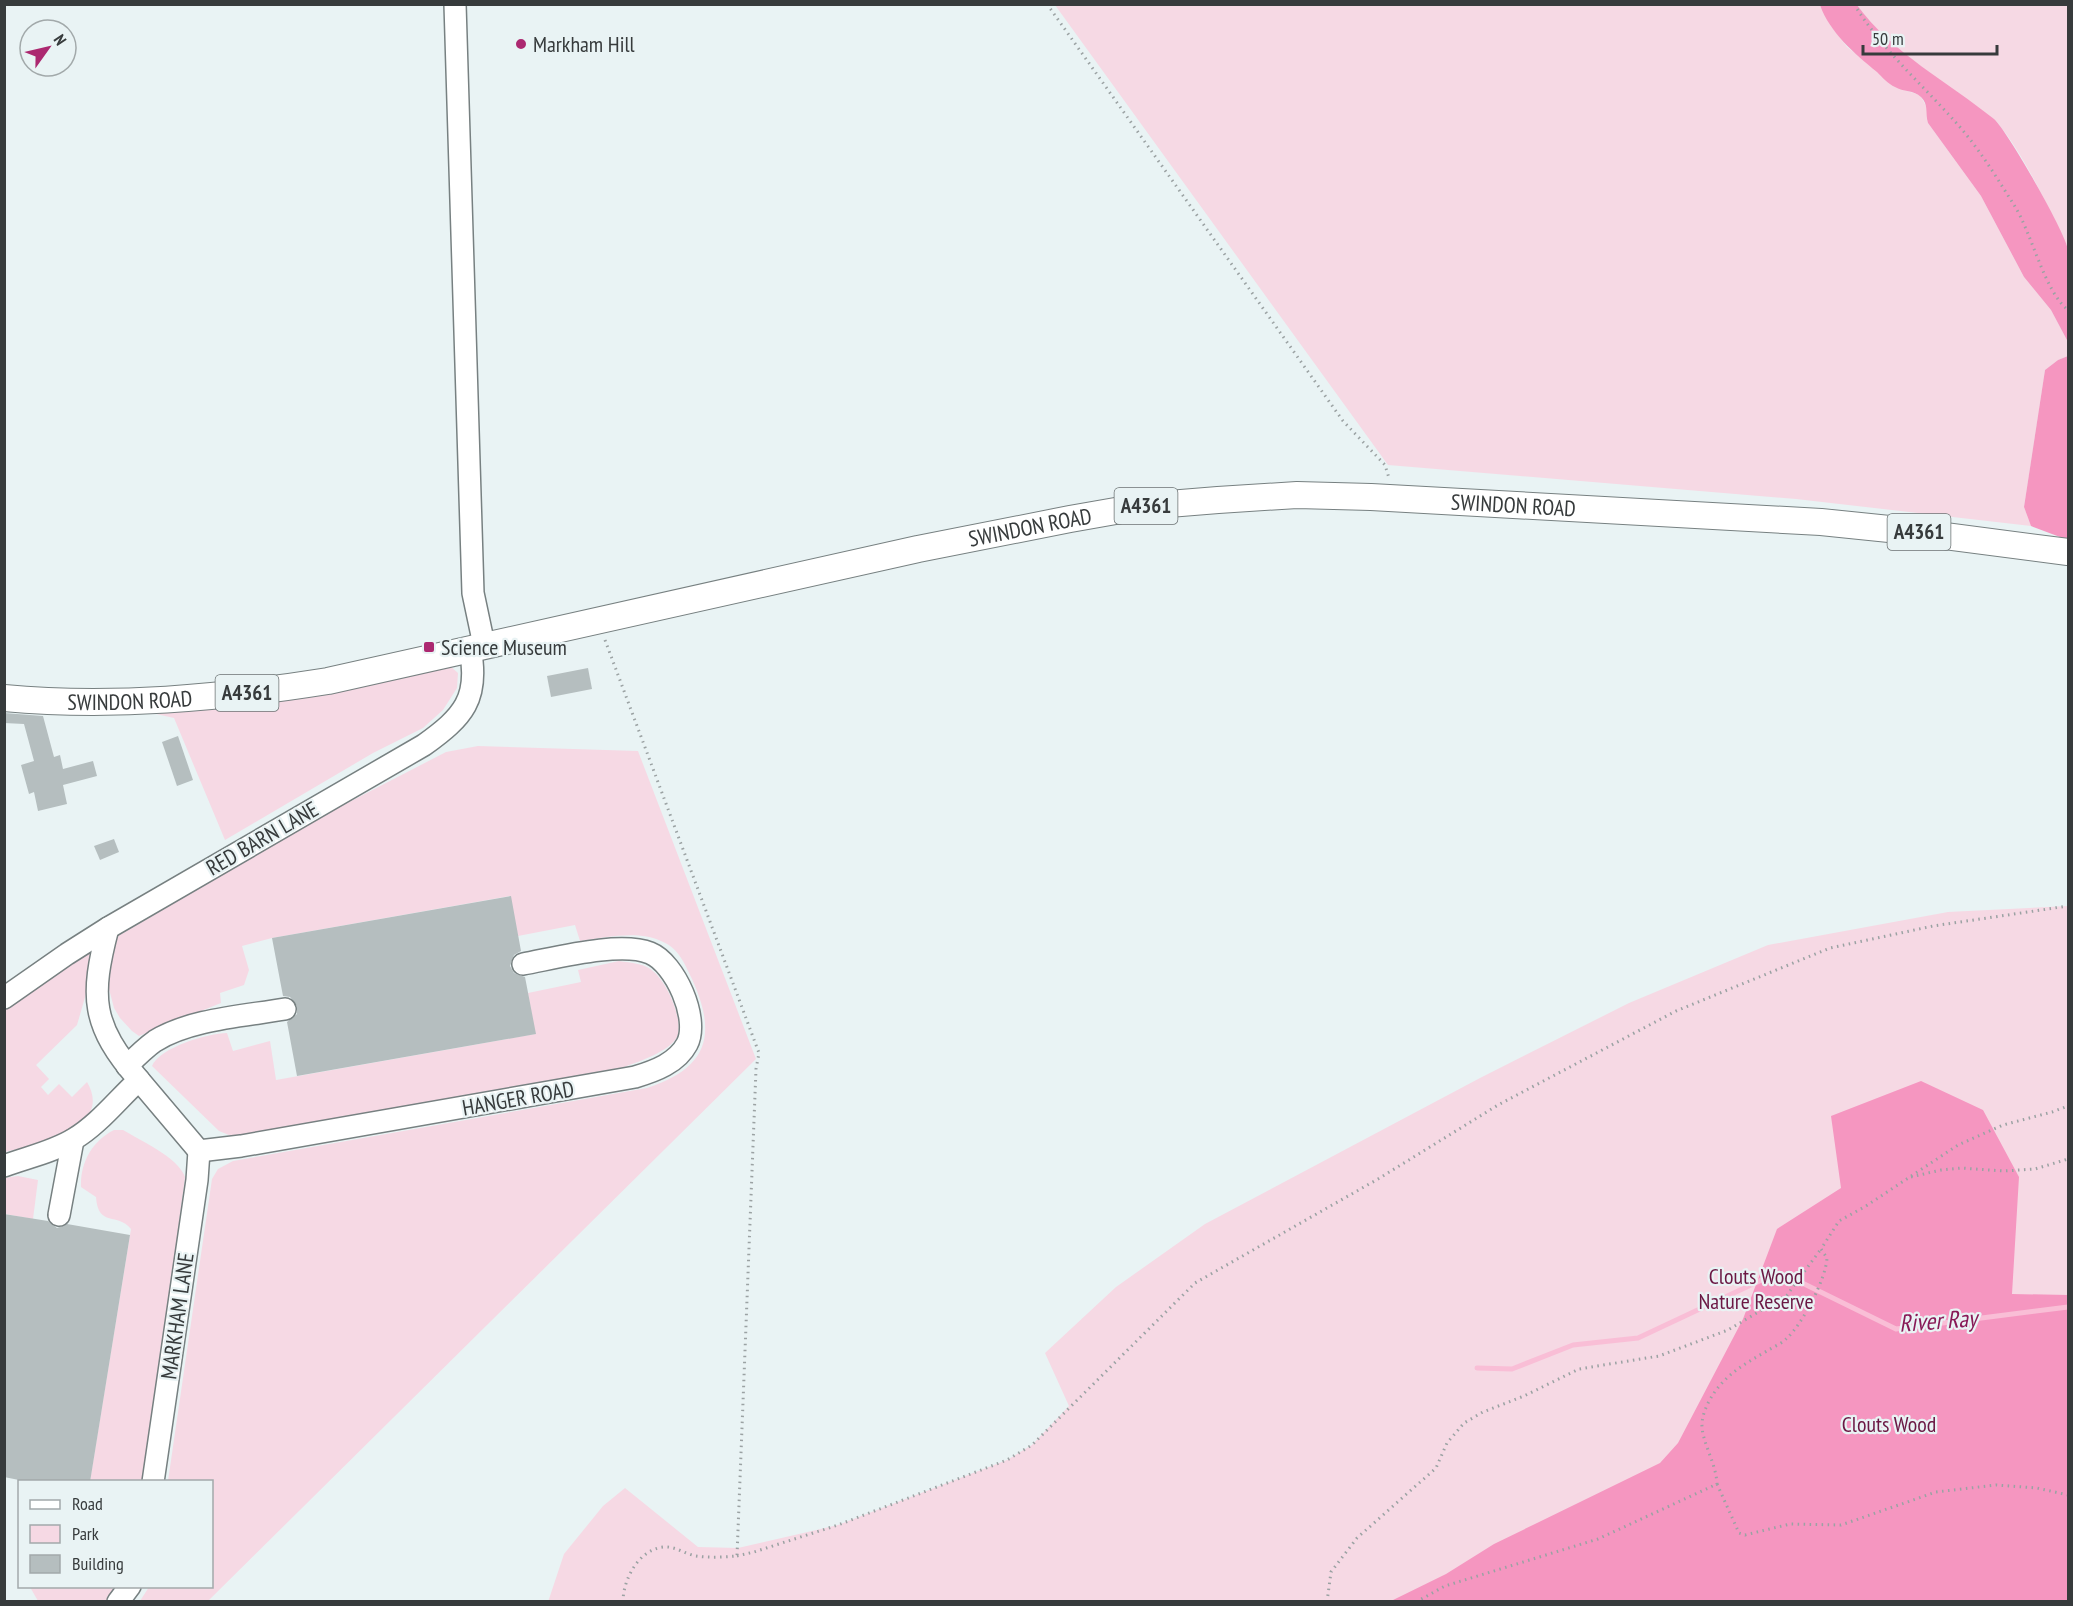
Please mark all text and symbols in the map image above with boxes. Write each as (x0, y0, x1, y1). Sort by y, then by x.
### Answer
north arrow (18, 18, 78, 78)
scale bar (1863, 18, 1996, 56)
text: 50 m (1872, 27, 1904, 50)
text: N (50, 30, 71, 49)
place label: Markham Hill (533, 30, 636, 58)
marker: Markham Hill (514, 37, 528, 51)
street label: SWINDON ROAD (1450, 487, 1577, 522)
road number: A4361 (1114, 488, 1178, 524)
street label: SWINDON ROAD (966, 501, 1094, 553)
road number: A4361 (1888, 514, 1950, 550)
place label: Science Museum (441, 633, 567, 661)
marker: Science Museum (422, 640, 436, 654)
road number: A4361 (216, 675, 278, 711)
street label: SWINDON ROAD (67, 684, 193, 716)
street label: RED BARN LANE (201, 795, 323, 881)
street label: HANGER ROAD (460, 1074, 576, 1122)
street label: MARKHAM LANE (154, 1251, 200, 1381)
park label: Clouts Wood Nature Reserve (1699, 1262, 1813, 1315)
water label: River Ray (1898, 1302, 1981, 1339)
park label: Clouts Wood (1842, 1410, 1936, 1438)
legend (18, 1480, 213, 1588)
text: Road (72, 1492, 103, 1515)
text: Park (72, 1522, 99, 1545)
text: Building (72, 1552, 124, 1575)

